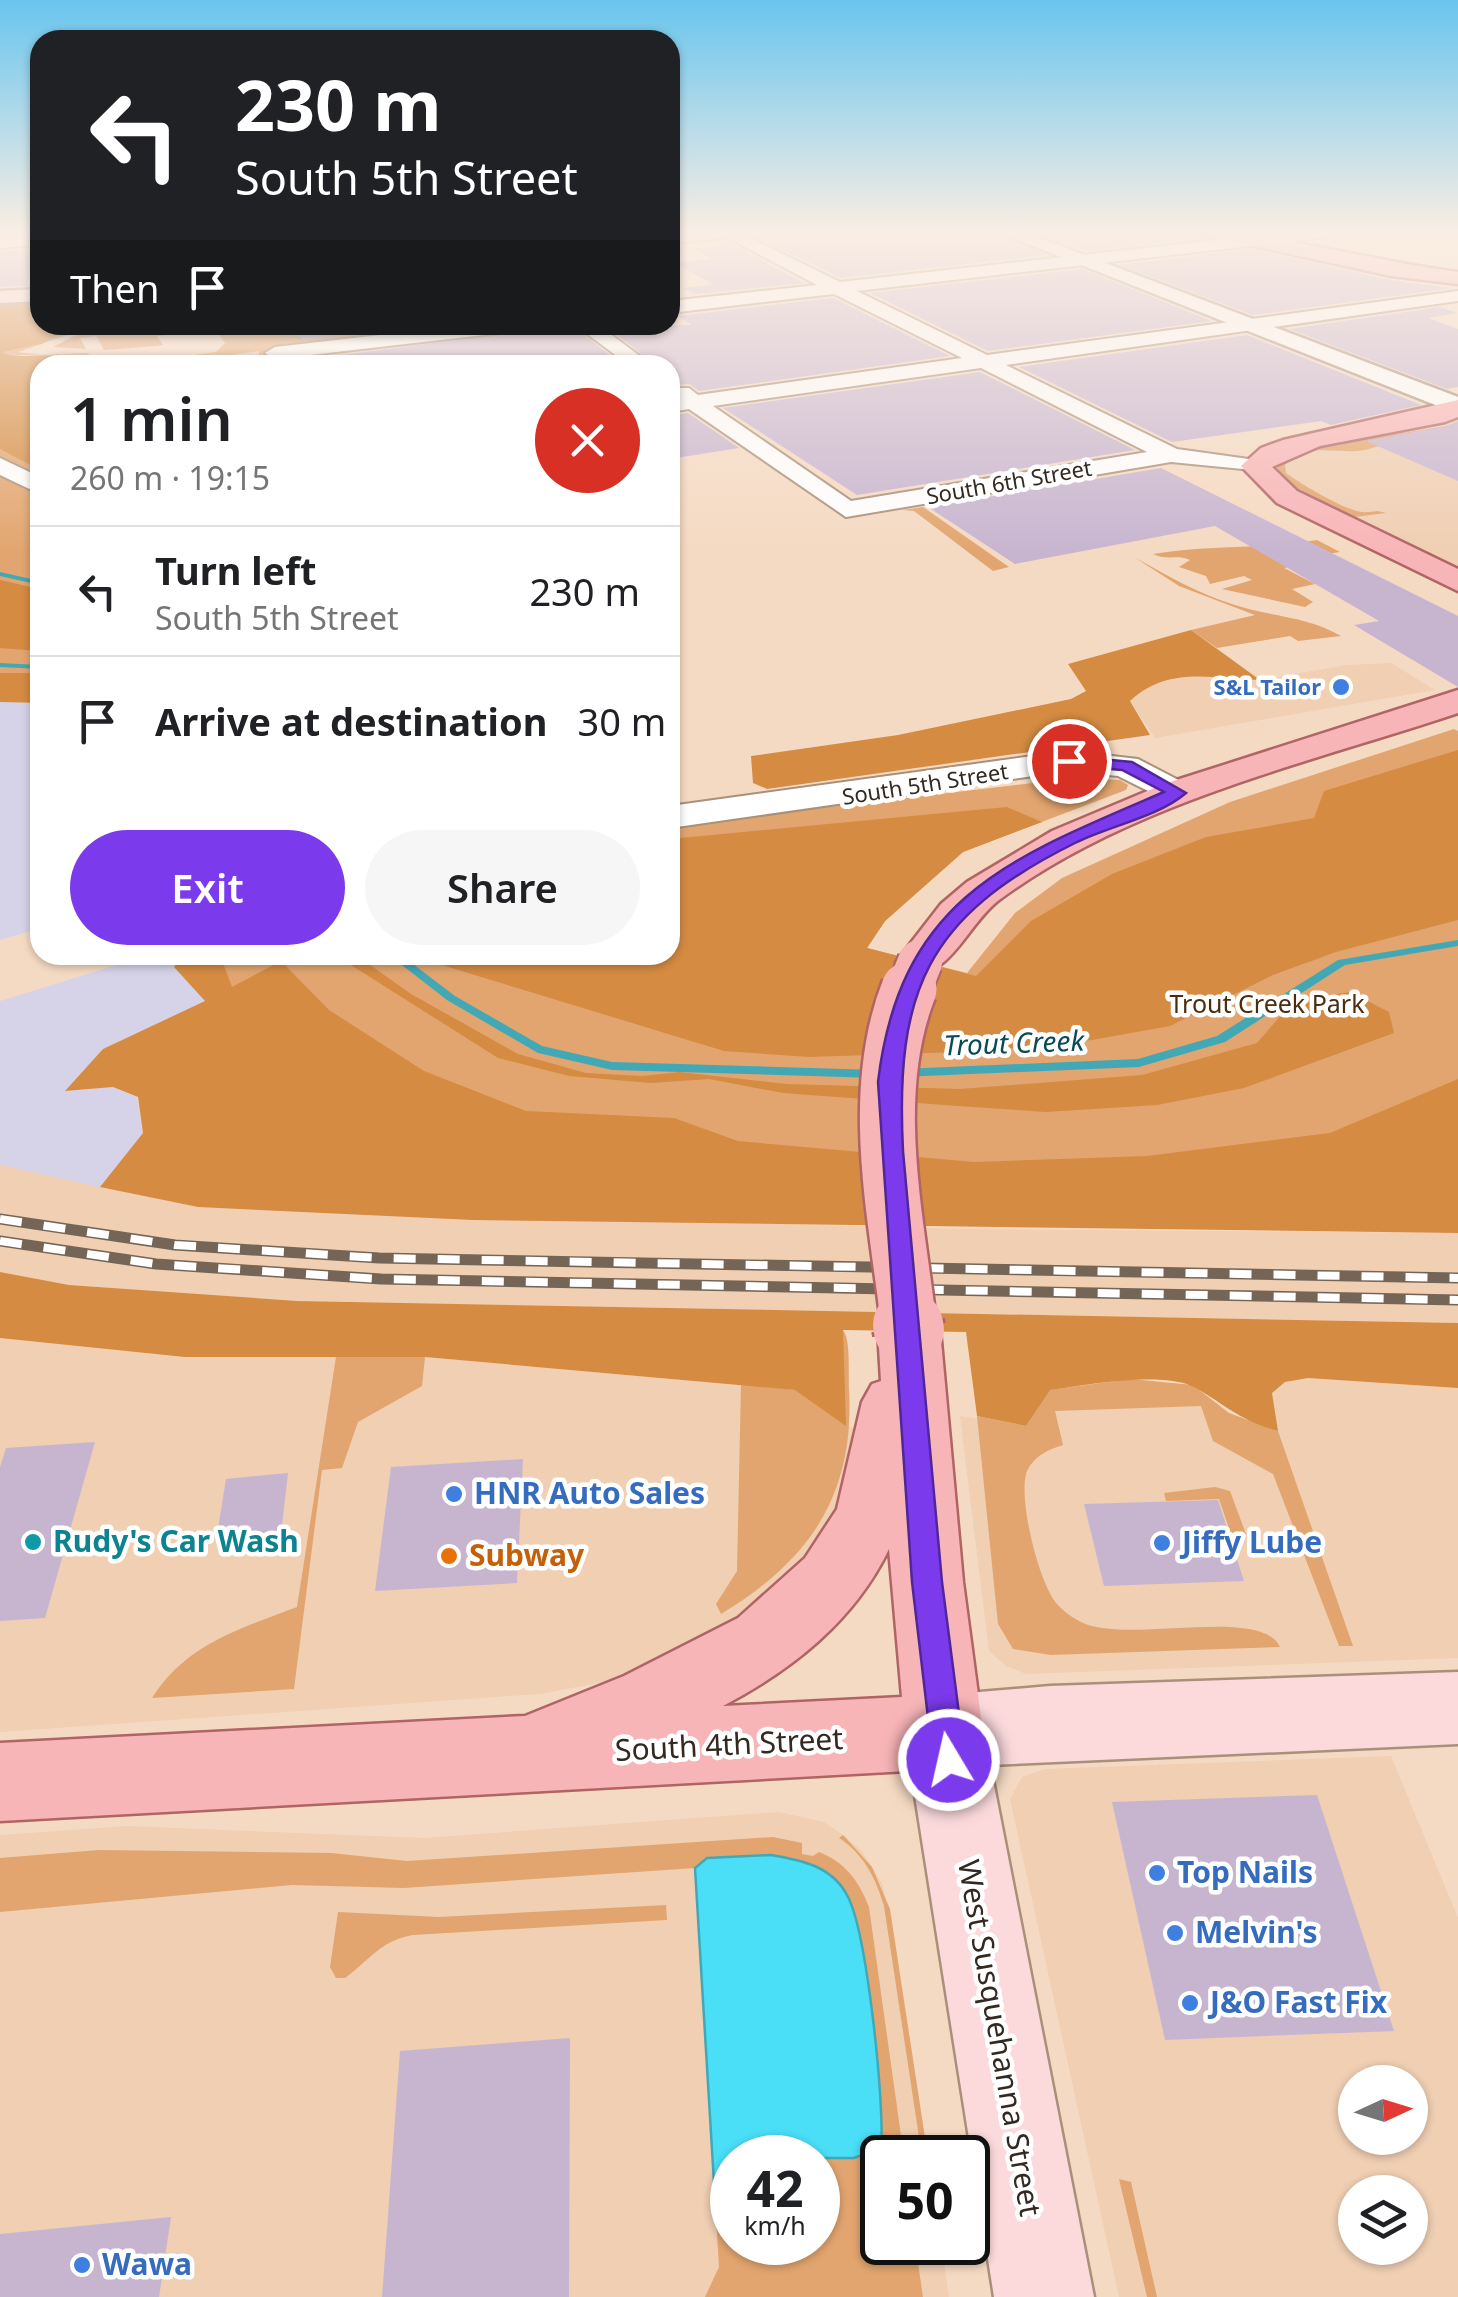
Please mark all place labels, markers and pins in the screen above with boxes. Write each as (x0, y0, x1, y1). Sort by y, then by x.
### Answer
place label: S&L Tailor (1214, 671, 1321, 701)
marker: S&L Tailor (1330, 676, 1352, 698)
pin (1027, 719, 1112, 804)
place label: HNR Auto Sales (474, 1472, 705, 1513)
marker: HNR Auto Sales (443, 1483, 465, 1505)
place label: Rudy's Car Wash (53, 1520, 299, 1561)
place label: Jiffy Lube (1179, 1521, 1322, 1562)
marker: Rudy's Car Wash (22, 1531, 44, 1553)
marker: Jiffy Lube (1151, 1532, 1173, 1554)
place label: Subway (469, 1534, 585, 1575)
marker: Subway (438, 1545, 460, 1567)
place label: Top Nails (1177, 1851, 1313, 1892)
marker: Top Nails (1146, 1862, 1168, 1884)
place label: Melvin's (1195, 1911, 1318, 1952)
marker: Melvin's (1164, 1922, 1186, 1944)
place label: J&O Fast Fix (1207, 1981, 1388, 2022)
marker: J&O Fast Fix (1179, 1992, 1201, 2014)
place label: Wawa (102, 2243, 192, 2284)
marker: Wawa (71, 2254, 93, 2276)

